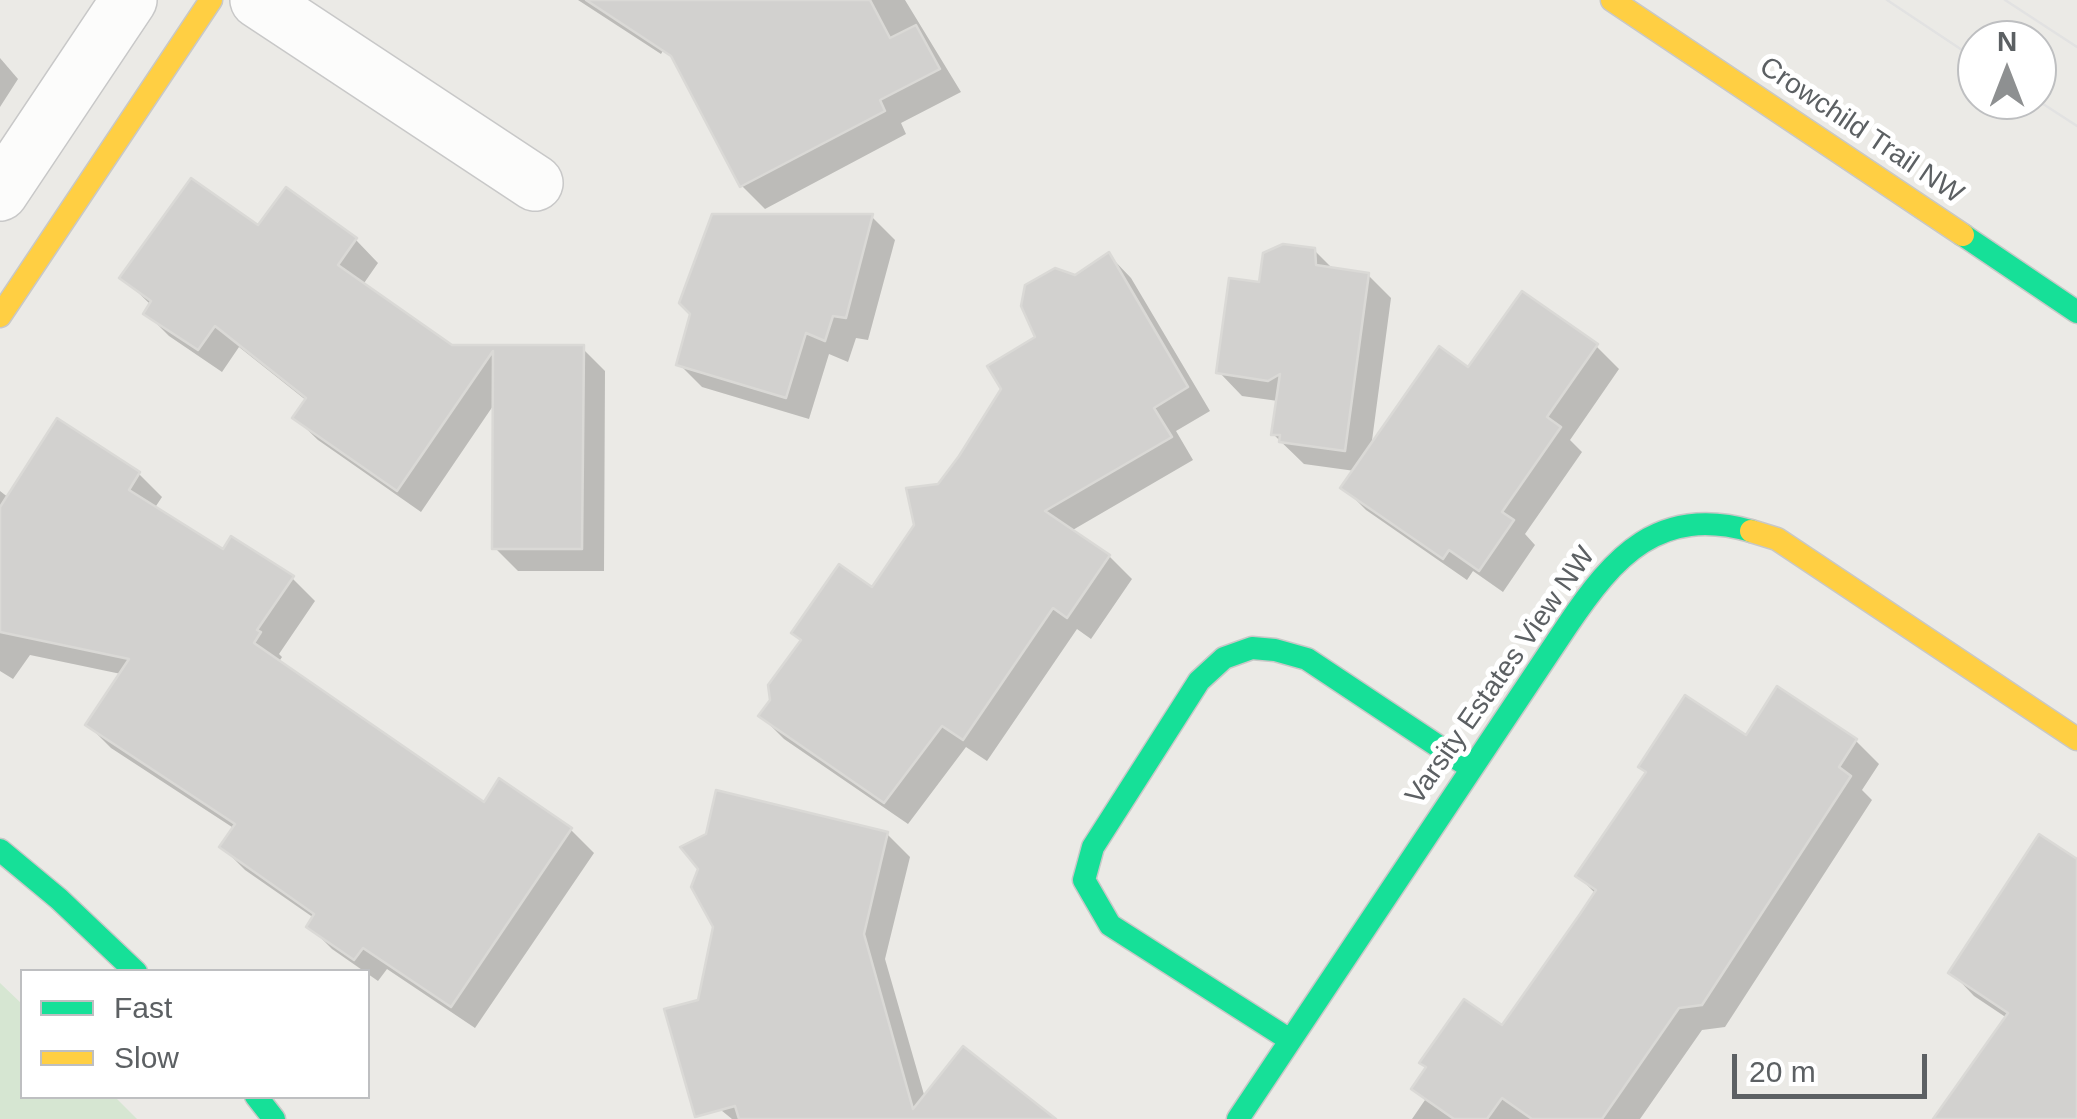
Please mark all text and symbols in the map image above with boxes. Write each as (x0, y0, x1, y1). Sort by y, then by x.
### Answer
north arrow (1957, 20, 2057, 120)
text: N (1997, 26, 2017, 57)
street label: Crowchild Trail NW (1753, 50, 1969, 212)
street label: Varsity Estates View NW (1399, 541, 1603, 811)
legend (20, 969, 370, 1099)
text: Fast (114, 991, 172, 1024)
scale bar (1737, 1034, 1932, 1096)
text: Slow (114, 1041, 179, 1074)
text: 20 m (1749, 1055, 1816, 1088)

